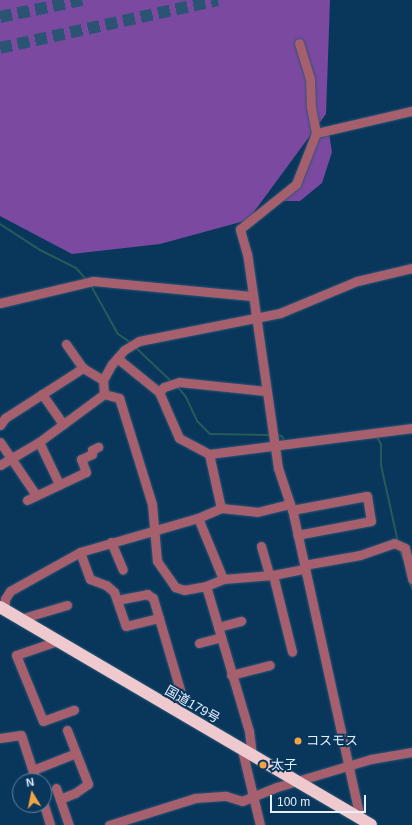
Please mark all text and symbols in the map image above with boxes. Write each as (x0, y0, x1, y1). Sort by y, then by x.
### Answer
street label: 国道179号 (162, 683, 222, 727)
place label: コスモス (306, 733, 358, 749)
marker: コスモス (293, 736, 303, 746)
place label: 太子 (271, 757, 297, 773)
marker: 太子 (258, 760, 268, 770)
north arrow (12, 773, 52, 813)
text: N (25, 776, 35, 789)
scale bar (272, 787, 368, 813)
text: 100 m (277, 795, 310, 809)

